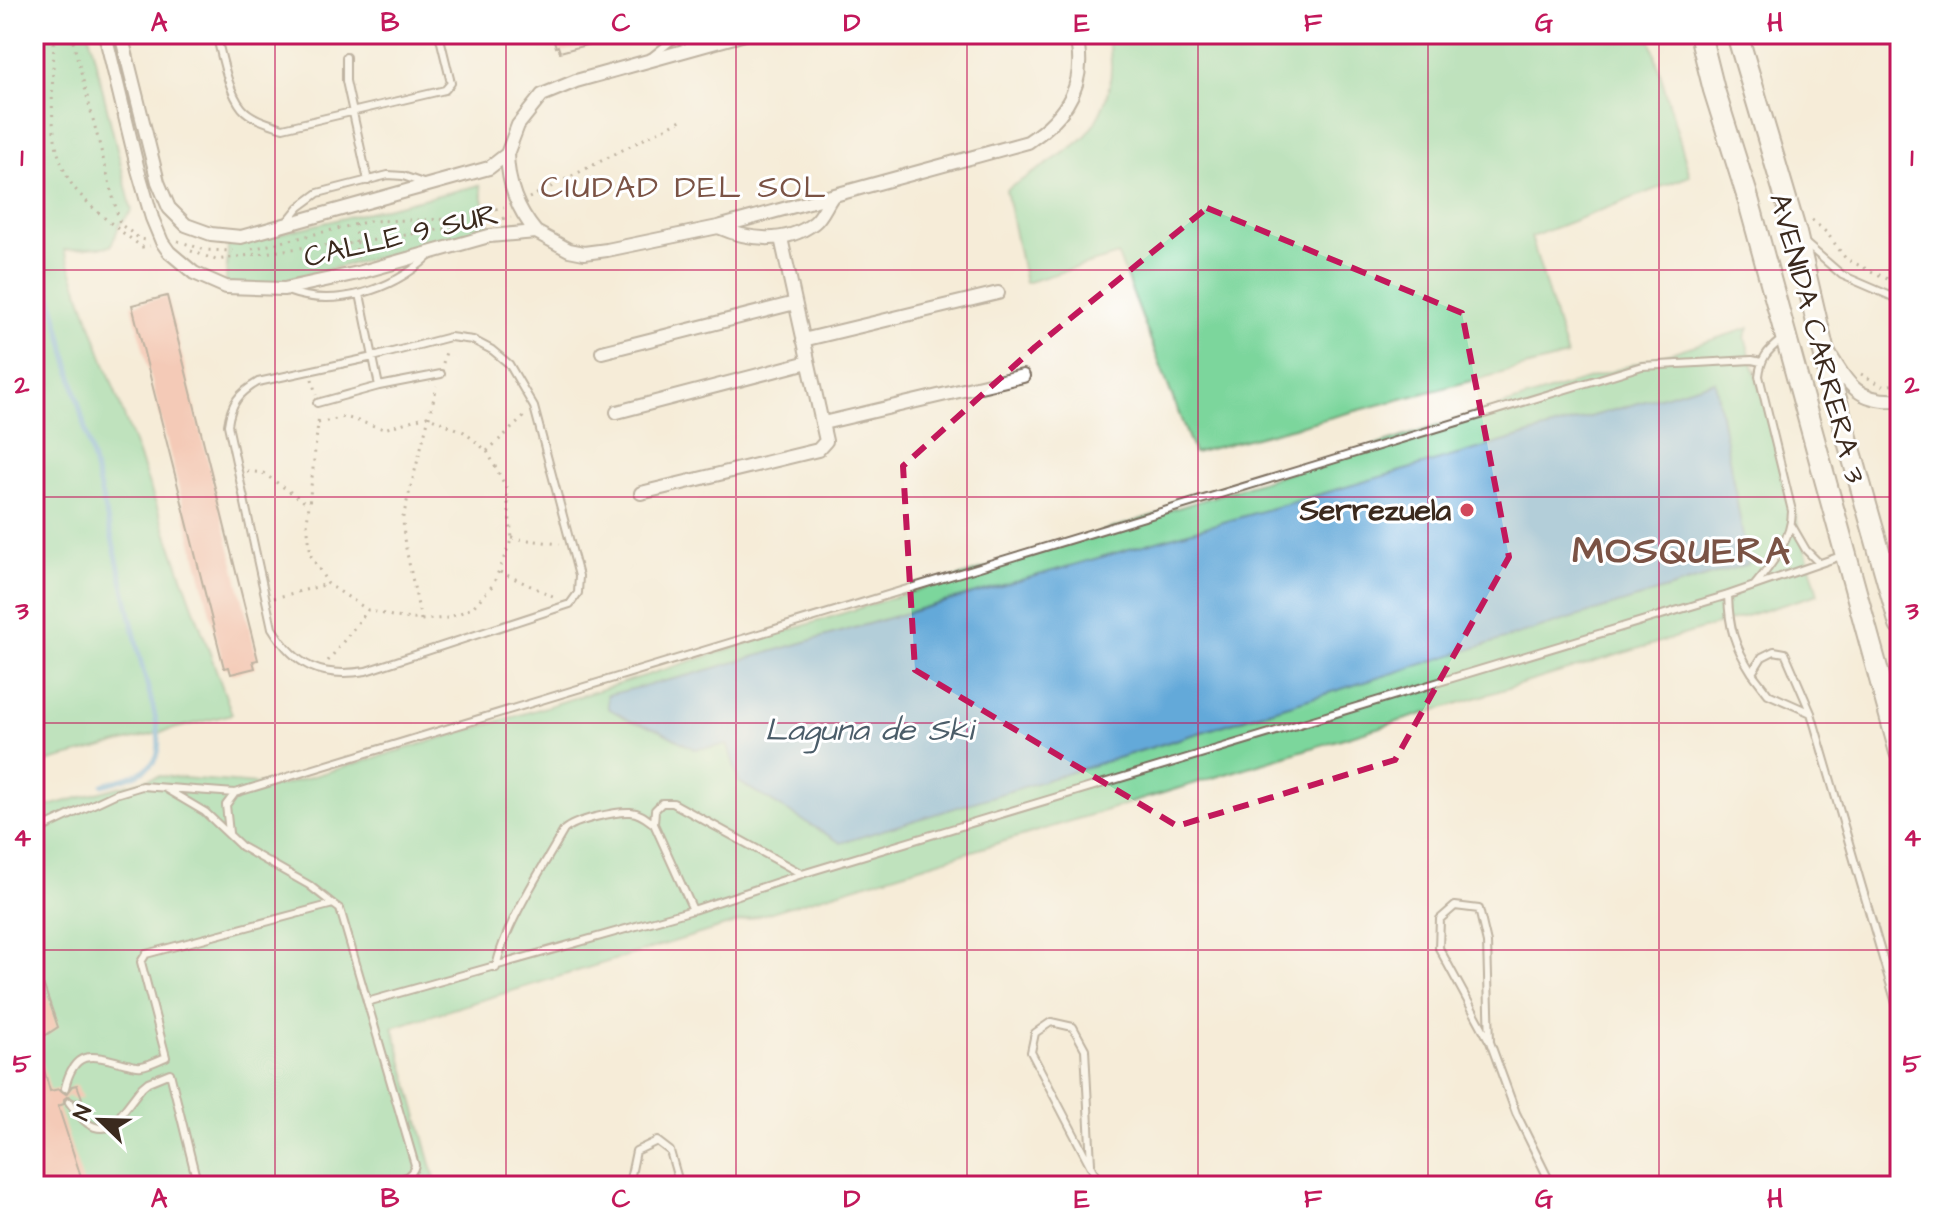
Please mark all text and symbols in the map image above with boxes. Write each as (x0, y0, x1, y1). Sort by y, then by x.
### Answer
text: A (151, 5, 168, 41)
text: B (381, 5, 400, 41)
text: C (612, 5, 631, 41)
text: D (844, 5, 861, 41)
text: E (1074, 5, 1090, 41)
text: F (1304, 5, 1323, 41)
text: G (1535, 5, 1553, 41)
text: H (1767, 5, 1783, 41)
text: 1 (20, 140, 24, 176)
text: 1 (1910, 140, 1914, 176)
district label: CIUDAD DEL SOL (540, 165, 828, 210)
street label: AVENIDA CARRERA 3 (1758, 189, 1876, 488)
street label: CALLE 9 SUR (300, 193, 503, 279)
text: 2 (14, 367, 30, 403)
text: 2 (1904, 367, 1920, 403)
place label: Serrezuela (1299, 490, 1452, 532)
marker: Serrezuela (1458, 501, 1476, 519)
district label: MOSQUERA (1572, 526, 1792, 578)
text: 3 (14, 593, 29, 629)
text: 3 (1904, 593, 1919, 629)
water label: Laguna de Ski (765, 708, 977, 754)
text: 4 (13, 820, 31, 856)
text: 4 (1903, 820, 1921, 856)
text: 5 (13, 1046, 32, 1082)
text: 5 (1903, 1046, 1922, 1082)
north arrow (60, 1080, 140, 1160)
text: N (66, 1100, 100, 1125)
text: A (151, 1181, 168, 1217)
text: B (381, 1181, 400, 1217)
text: C (612, 1181, 631, 1217)
text: D (844, 1181, 861, 1217)
text: E (1074, 1181, 1090, 1217)
text: F (1304, 1181, 1323, 1217)
text: G (1535, 1181, 1553, 1217)
text: H (1767, 1181, 1783, 1217)

